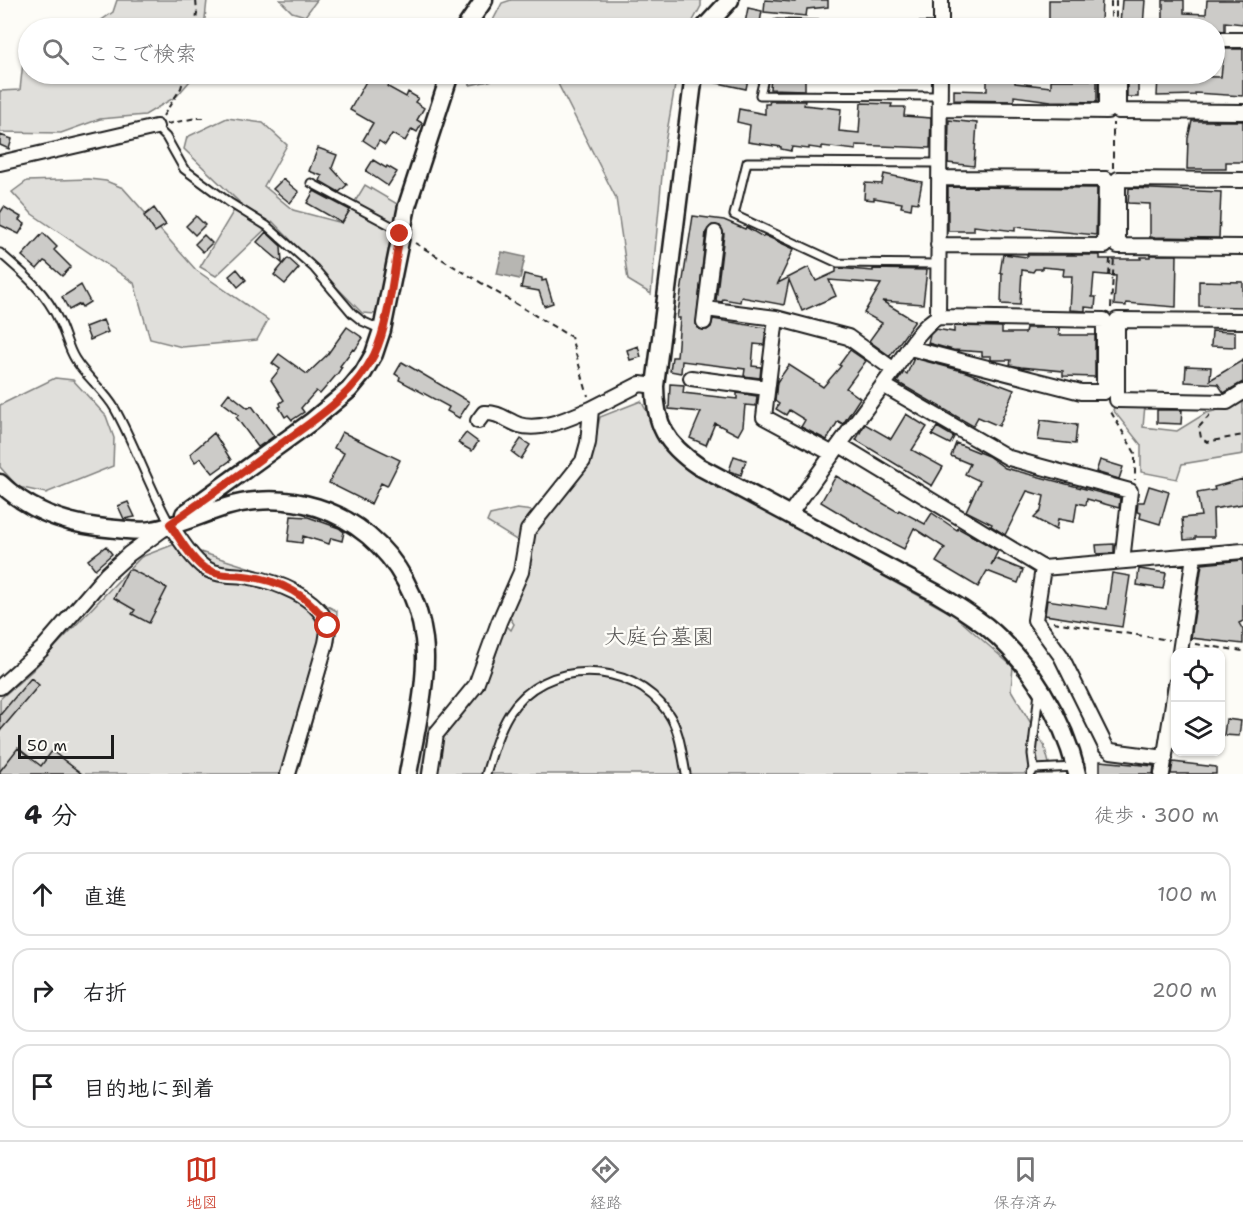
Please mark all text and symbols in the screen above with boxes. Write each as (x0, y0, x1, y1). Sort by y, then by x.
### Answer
search box (18, 18, 1225, 84)
icon: search (39, 35, 72, 68)
text: ここで検索 (87, 39, 197, 68)
route end (386, 220, 412, 246)
route start (314, 612, 340, 638)
park label: 大庭台墓園 (604, 622, 714, 651)
map controls (1171, 648, 1225, 756)
button: locate (1171, 648, 1225, 702)
button: layers (1171, 702, 1225, 756)
scale bar (18, 732, 114, 760)
text: 50 m (27, 735, 67, 756)
text: 4 分 (24, 797, 77, 832)
text: 徒歩 · 300 m (1094, 802, 1219, 828)
icon: ahead (26, 878, 59, 911)
text: 100 m (1157, 881, 1217, 907)
text: 直進 (83, 882, 127, 911)
icon: right (26, 974, 59, 1007)
text: 200 m (1152, 977, 1217, 1003)
text: 右折 (83, 978, 127, 1007)
icon: arrive (26, 1070, 59, 1103)
text: 目的地に到着 (83, 1074, 215, 1103)
tab: 地図 (185, 1153, 218, 1213)
tab: 経路 (589, 1153, 622, 1213)
tab: 保存済み (993, 1153, 1057, 1213)

